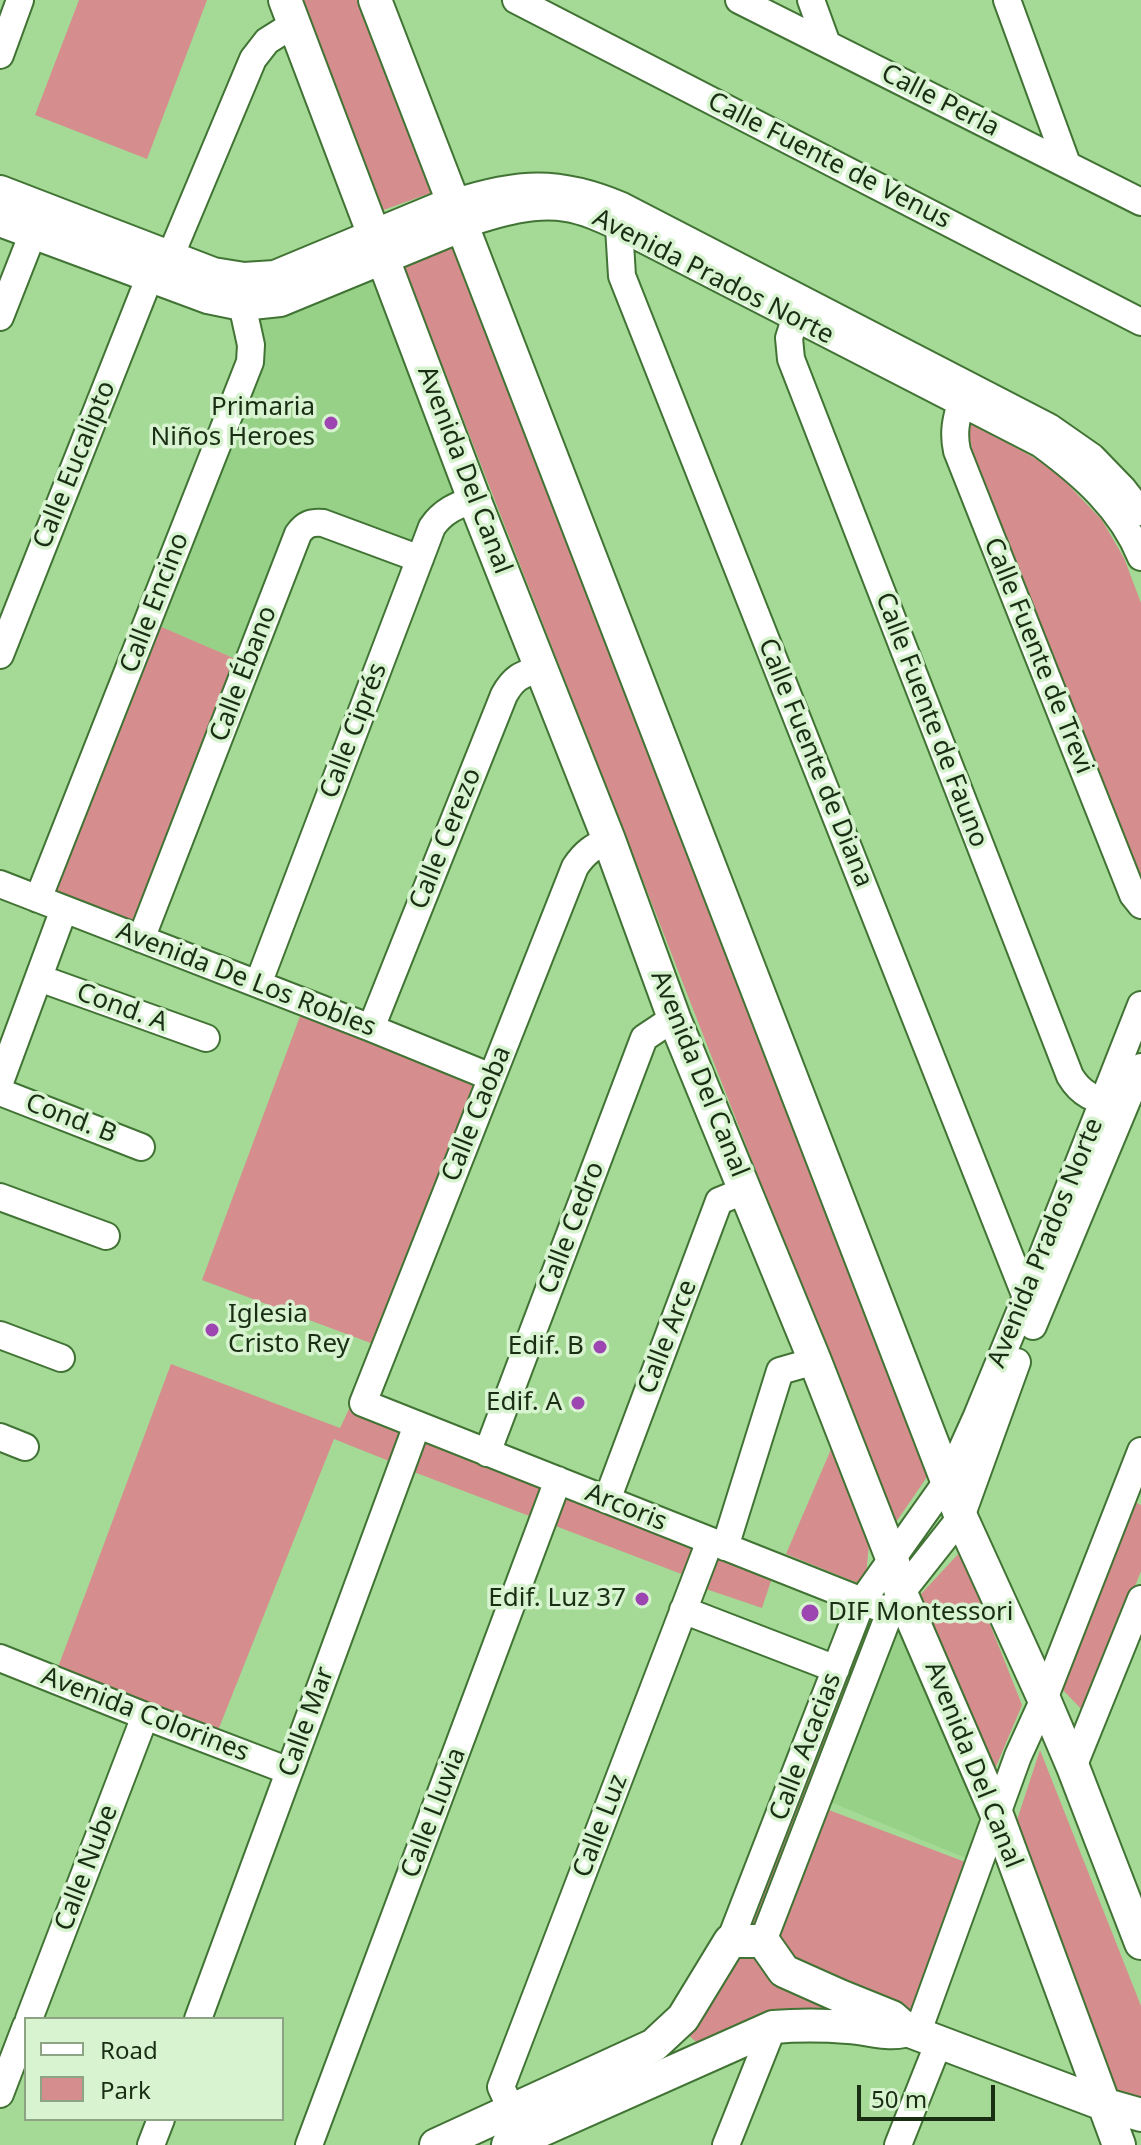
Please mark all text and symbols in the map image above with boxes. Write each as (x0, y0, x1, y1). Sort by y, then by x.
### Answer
street label: Calle Perla (876, 58, 1004, 144)
street label: Calle Fuente de Venus (702, 86, 956, 236)
street label: Avenida Prados Norte (587, 203, 839, 351)
street label: Avenida Del Canal (410, 362, 518, 578)
street label: Calle Eucalipto (27, 377, 123, 553)
place label: Primaria Niños Heroes (151, 392, 315, 454)
marker: Primaria Niños Heroes (322, 414, 340, 432)
street label: Calle Encino (114, 529, 196, 677)
street label: Calle Fuente de Trevi (976, 533, 1100, 779)
street label: Calle Fuente de Fauno (868, 588, 994, 852)
street label: Calle Ébano (204, 602, 284, 746)
street label: Calle Fuente de Diana (751, 634, 879, 892)
street label: Calle Ciprés (314, 659, 394, 803)
street label: Calle Cerezo (404, 764, 488, 914)
street label: Avenida De Los Robles (112, 916, 380, 1044)
street label: Avenida Del Canal (643, 966, 755, 1182)
street label: Cond. A (72, 977, 172, 1039)
street label: Calle Caoba (436, 1042, 518, 1186)
street label: Cond. B (21, 1087, 121, 1151)
street label: Avenida Prados Norte (982, 1114, 1110, 1372)
street label: Calle Cedro (533, 1158, 611, 1298)
street label: Calle Arce (632, 1275, 704, 1399)
place label: Iglesia Cristo Rey (228, 1299, 350, 1360)
marker: Iglesia Cristo Rey (203, 1321, 221, 1339)
place label: Edif. B (508, 1331, 584, 1363)
marker: Edif. B (591, 1338, 609, 1356)
place label: Edif. A (486, 1387, 562, 1419)
marker: Edif. A (569, 1394, 587, 1412)
street label: Arcoris (581, 1478, 671, 1538)
place label: Edif. Luz 37 (488, 1583, 626, 1615)
marker: Edif. Luz 37 (633, 1590, 651, 1608)
place label: DIF Montessori (828, 1597, 1014, 1629)
marker: DIF Montessori (799, 1602, 821, 1624)
street label: Avenida Del Canal (917, 1657, 1029, 1873)
street label: Avenida Colorines (37, 1661, 253, 1769)
street label: Calle Mar (273, 1663, 341, 1781)
street label: Calle Acacias (764, 1669, 848, 1825)
street label: Calle Lluvia (395, 1744, 473, 1882)
street label: Calle Luz (567, 1770, 635, 1882)
street label: Calle Nube (49, 1801, 125, 1935)
legend (24, 2017, 284, 2121)
text: Road (100, 2033, 158, 2066)
scale bar (861, 2069, 999, 2119)
text: Park (100, 2073, 151, 2106)
text: 50 m (871, 2082, 927, 2115)

